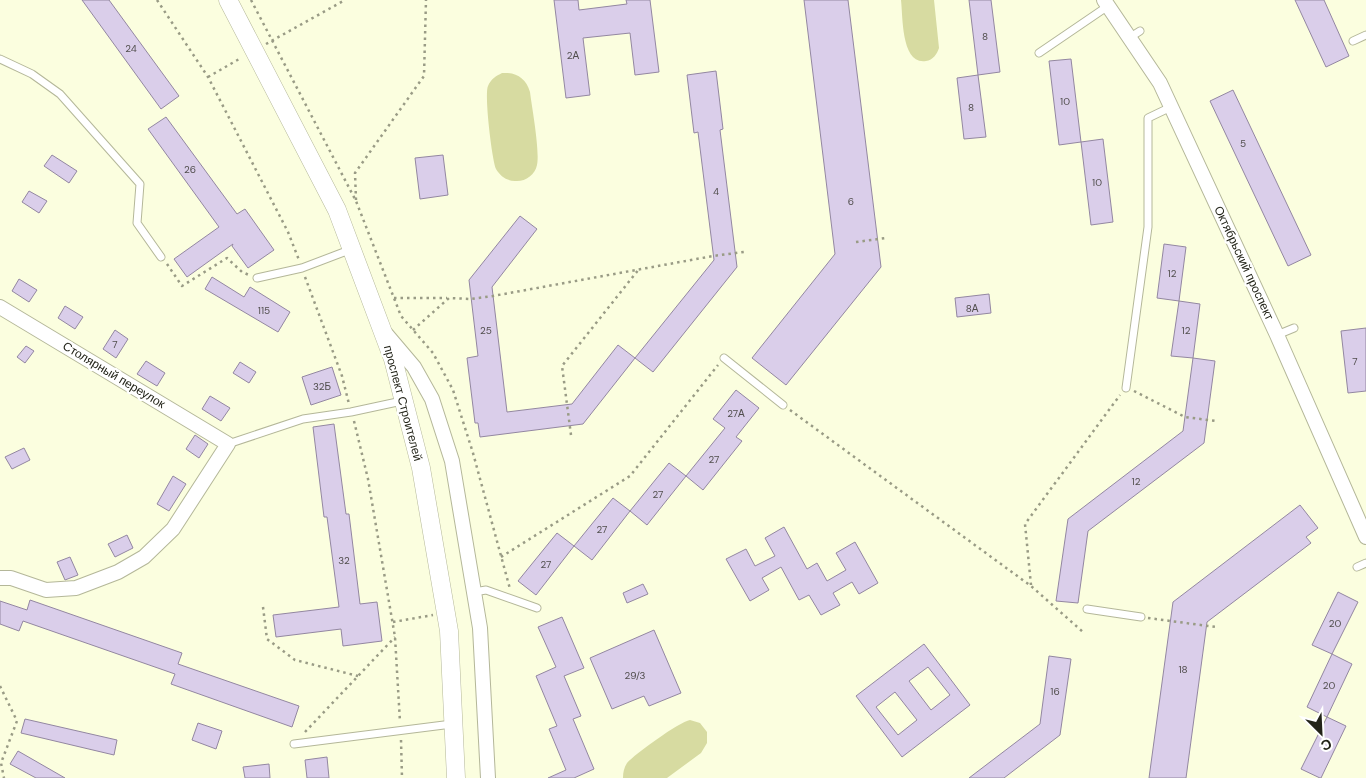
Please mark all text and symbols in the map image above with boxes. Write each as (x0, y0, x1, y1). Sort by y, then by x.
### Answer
house number: 8 (982, 30, 988, 43)
house number: 24 (125, 42, 137, 55)
house number: 2А (567, 49, 580, 62)
house number: 10 (1060, 95, 1070, 108)
house number: 8 (968, 101, 974, 114)
house number: 5 (1240, 137, 1246, 150)
house number: 26 (184, 163, 196, 176)
house number: 10 (1092, 176, 1102, 189)
house number: 4 (713, 185, 719, 198)
house number: 6 (848, 195, 854, 208)
street label: Октябрьский проспект (1210, 203, 1278, 323)
house number: 12 (1168, 267, 1177, 280)
house number: 8А (966, 302, 979, 315)
house number: 115 (258, 304, 270, 317)
house number: 25 (480, 324, 492, 337)
house number: 12 (1182, 324, 1191, 337)
street label: Столярный переулок (60, 338, 169, 412)
house number: 7 (112, 338, 118, 351)
street label: проспект Строителей (380, 343, 426, 463)
house number: 7 (1352, 355, 1358, 368)
house number: 32Б (313, 380, 332, 393)
house number: 27А (727, 407, 745, 420)
house number: 27 (709, 453, 719, 466)
house number: 12 (1132, 475, 1141, 488)
house number: 27 (653, 488, 663, 501)
house number: 27 (597, 523, 607, 536)
house number: 32 (338, 554, 350, 567)
house number: 27 (541, 558, 551, 571)
house number: 20 (1329, 617, 1341, 630)
house number: 18 (1178, 663, 1188, 676)
house number: 29/3 (625, 669, 646, 682)
house number: 20 (1323, 679, 1335, 692)
house number: 16 (1050, 685, 1060, 698)
north arrow (1296, 708, 1346, 758)
text: С (1318, 735, 1335, 755)

